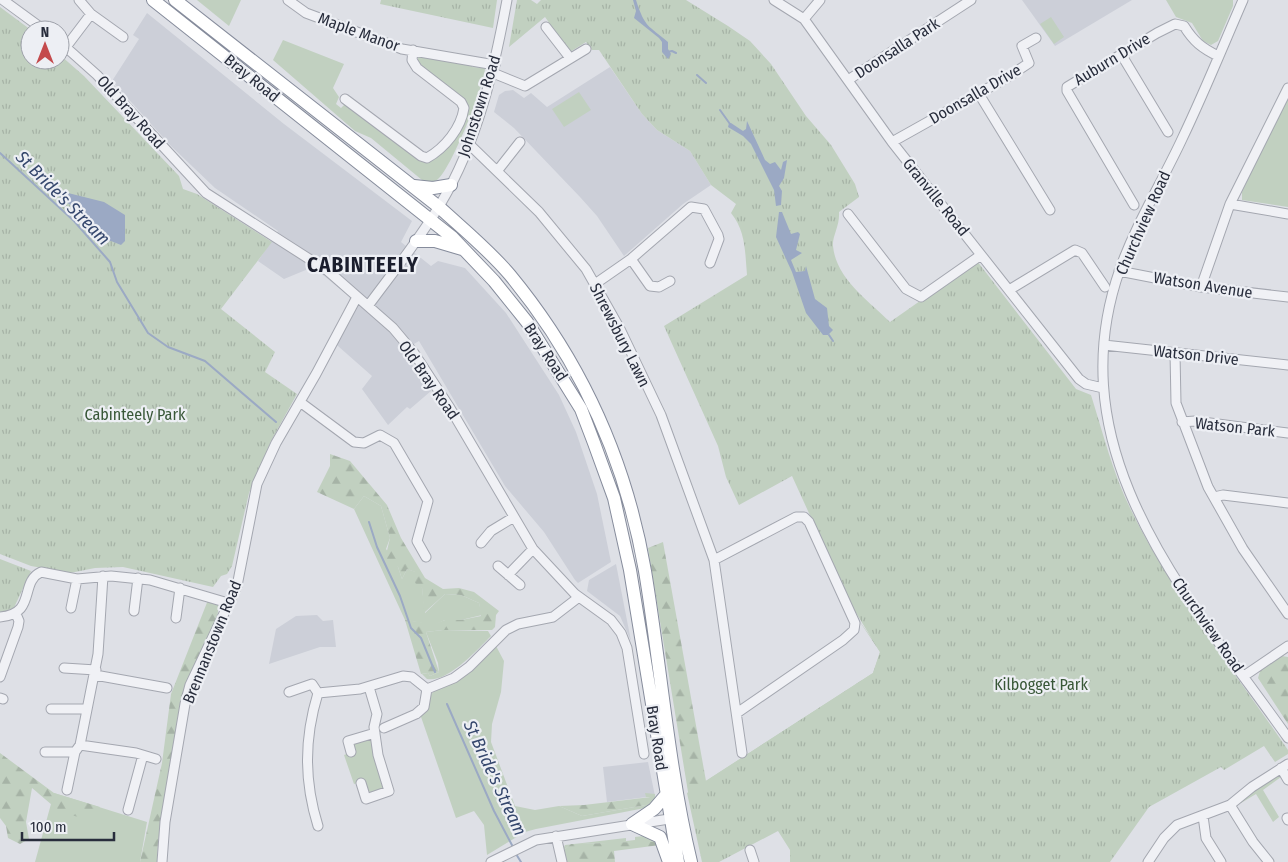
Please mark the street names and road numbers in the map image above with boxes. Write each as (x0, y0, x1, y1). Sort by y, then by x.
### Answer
street label: Maple Manor (316, 9, 403, 56)
street label: Doonsalla Park (851, 13, 943, 82)
street label: Auburn Drive (1071, 29, 1154, 89)
street label: Bray Road (221, 50, 283, 106)
street label: Johnstown Road (454, 53, 504, 159)
street label: Doonsalla Drive (926, 60, 1024, 128)
street label: Old Bray Road (93, 71, 169, 153)
street label: Granville Road (899, 154, 973, 240)
street label: Churchview Road (1112, 168, 1174, 278)
street label: Watson Avenue (1152, 268, 1254, 302)
street label: Shrewsbury Lawn (586, 280, 654, 390)
street label: Bray Road (520, 319, 572, 385)
street label: Old Bray Road (395, 337, 463, 423)
street label: Watson Drive (1152, 341, 1240, 369)
street label: Watson Park (1194, 413, 1277, 441)
street label: Churchview Road (1168, 574, 1248, 676)
street label: Brennanstown Road (179, 578, 245, 706)
street label: Bray Road (642, 704, 672, 772)

